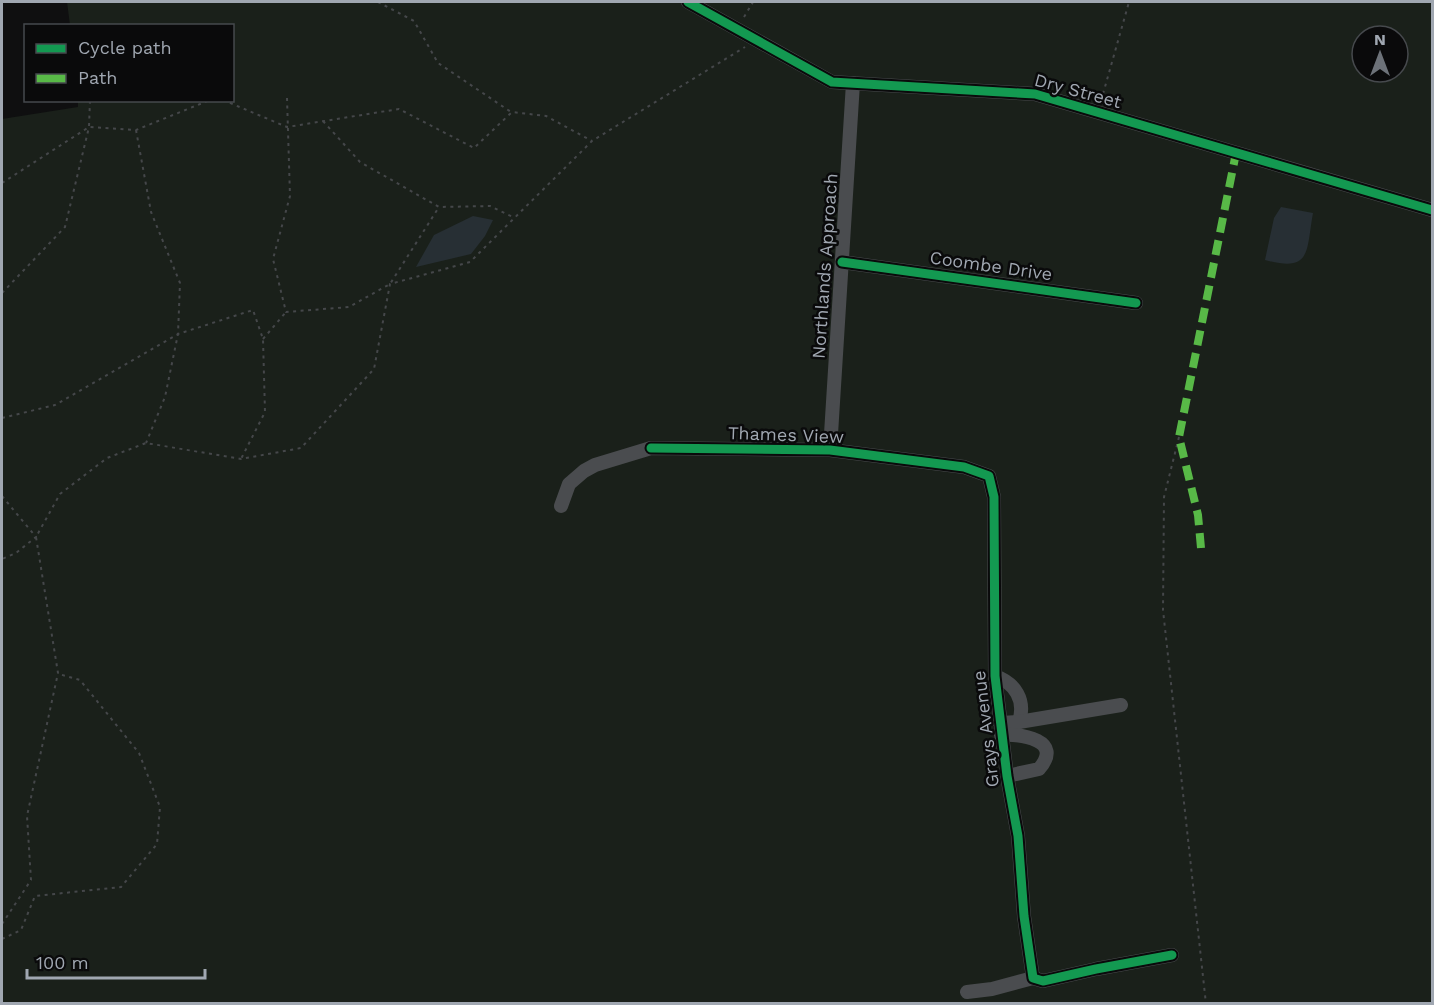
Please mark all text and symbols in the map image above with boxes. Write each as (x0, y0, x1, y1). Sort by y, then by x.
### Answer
legend (24, 24, 234, 102)
north arrow (1350, 24, 1410, 84)
text: N (1374, 30, 1386, 49)
text: Cycle path (78, 37, 172, 58)
text: Path (78, 67, 118, 88)
street label: Dry Street (1032, 69, 1124, 112)
street label: Northlands Approach (808, 172, 841, 360)
street label: Coombe Drive (928, 247, 1054, 285)
street label: Thames View (728, 422, 844, 447)
street label: Grays Avenue (968, 670, 1003, 789)
scale bar (27, 942, 206, 980)
text: 100 m (36, 952, 89, 973)

